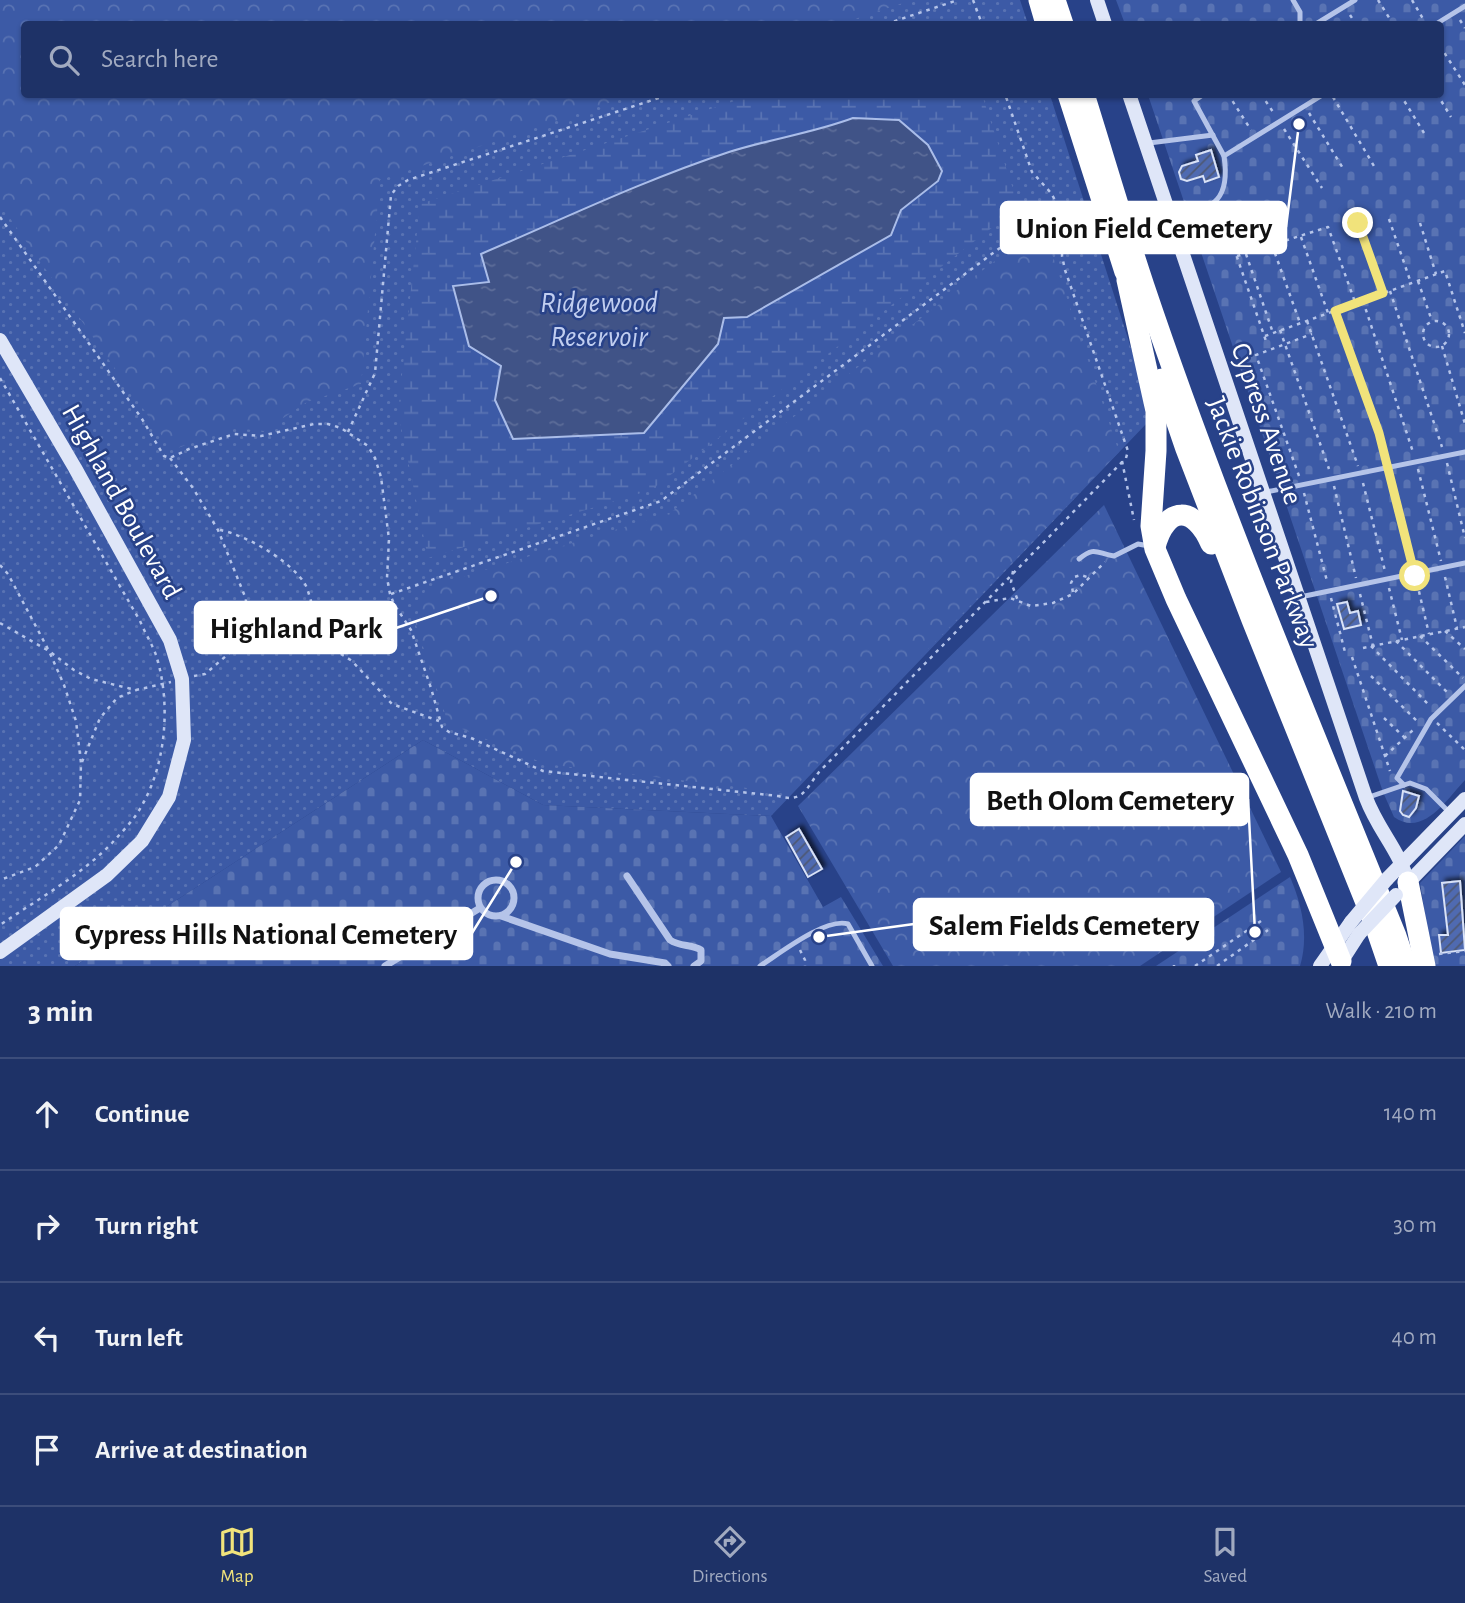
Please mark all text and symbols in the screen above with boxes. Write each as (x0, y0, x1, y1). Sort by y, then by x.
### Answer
search box (21, 21, 1444, 98)
icon: search (45, 41, 83, 79)
text: Search here (101, 46, 219, 72)
callout: Union Field Cemetery (1001, 202, 1286, 253)
route end (1342, 207, 1373, 238)
text: Union Field Cemetery (1016, 214, 1273, 244)
water label: Ridgewood Reservoir (540, 288, 658, 352)
street label: Cypress Avenue (1225, 340, 1307, 508)
street label: Jackie Robinson Parkway (1201, 393, 1323, 653)
street label: Highland Boulevard (56, 400, 186, 604)
route start (1399, 560, 1430, 591)
callout: Highland Park (195, 602, 396, 653)
text: Highland Park (209, 614, 383, 644)
callout: Beth Olom Cemetery (971, 774, 1248, 825)
text: Beth Olom Cemetery (986, 786, 1235, 816)
callout: Salem Fields Cemetery (914, 899, 1213, 950)
callout: Cypress Hills National Cemetery (61, 908, 472, 959)
text: Salem Fields Cemetery (929, 911, 1200, 941)
text: Cypress Hills National Cemetery (75, 920, 458, 950)
text: 3 min (28, 997, 93, 1027)
text: Walk · 210 m (1325, 1000, 1437, 1023)
icon: ahead (28, 1095, 66, 1133)
text: Continue (95, 1101, 190, 1127)
text: 140 m (1384, 1102, 1437, 1125)
icon: right (28, 1207, 66, 1245)
text: Turn right (95, 1213, 198, 1239)
text: 30 m (1393, 1214, 1437, 1237)
icon: left (28, 1319, 66, 1357)
text: Turn left (95, 1325, 183, 1351)
text: 40 m (1392, 1326, 1437, 1349)
icon: arrive (28, 1431, 66, 1469)
text: Arrive at destination (95, 1437, 308, 1463)
tab: Map (218, 1523, 256, 1588)
tab: Directions (692, 1523, 768, 1588)
tab: Saved (1204, 1523, 1247, 1588)

